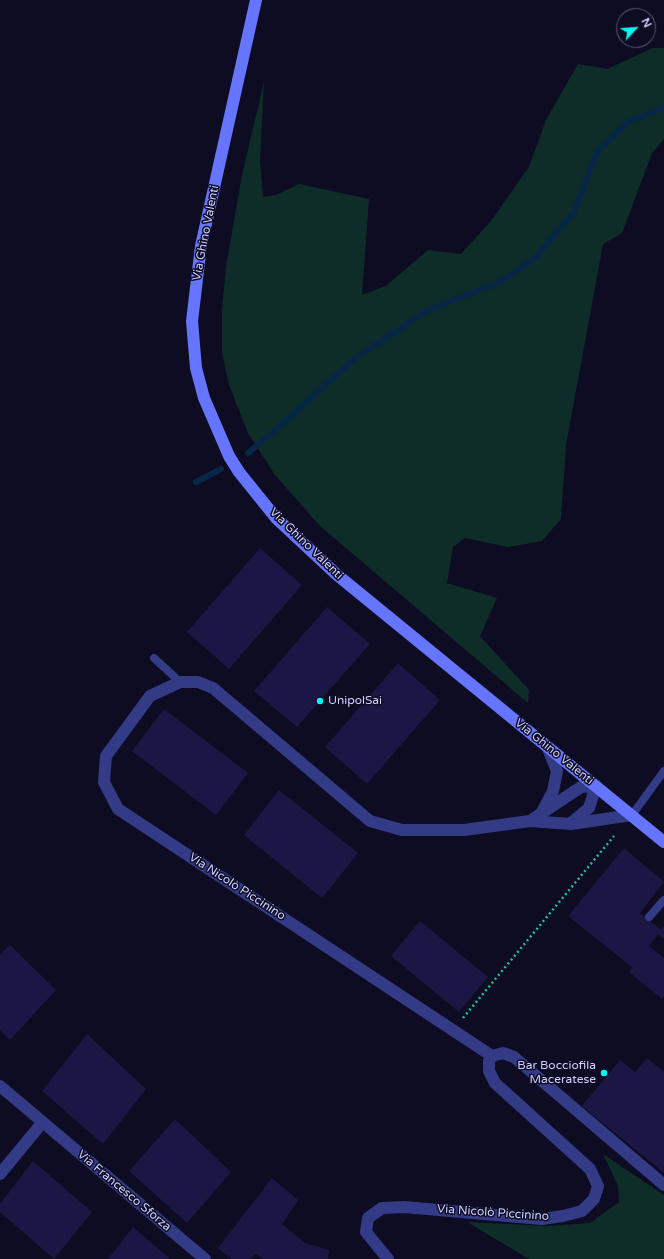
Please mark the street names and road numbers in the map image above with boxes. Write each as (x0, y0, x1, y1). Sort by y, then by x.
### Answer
street label: Via Ghino Valenti (190, 184, 222, 282)
street label: Via Ghino Valenti (266, 505, 346, 583)
street label: Via Ghino Valenti (512, 716, 596, 788)
street label: Via Nicolò Piccinino (186, 850, 288, 924)
street label: Via Francesco Sforza (74, 1147, 174, 1235)
street label: Via Nicolò Piccinino (437, 1202, 549, 1224)

